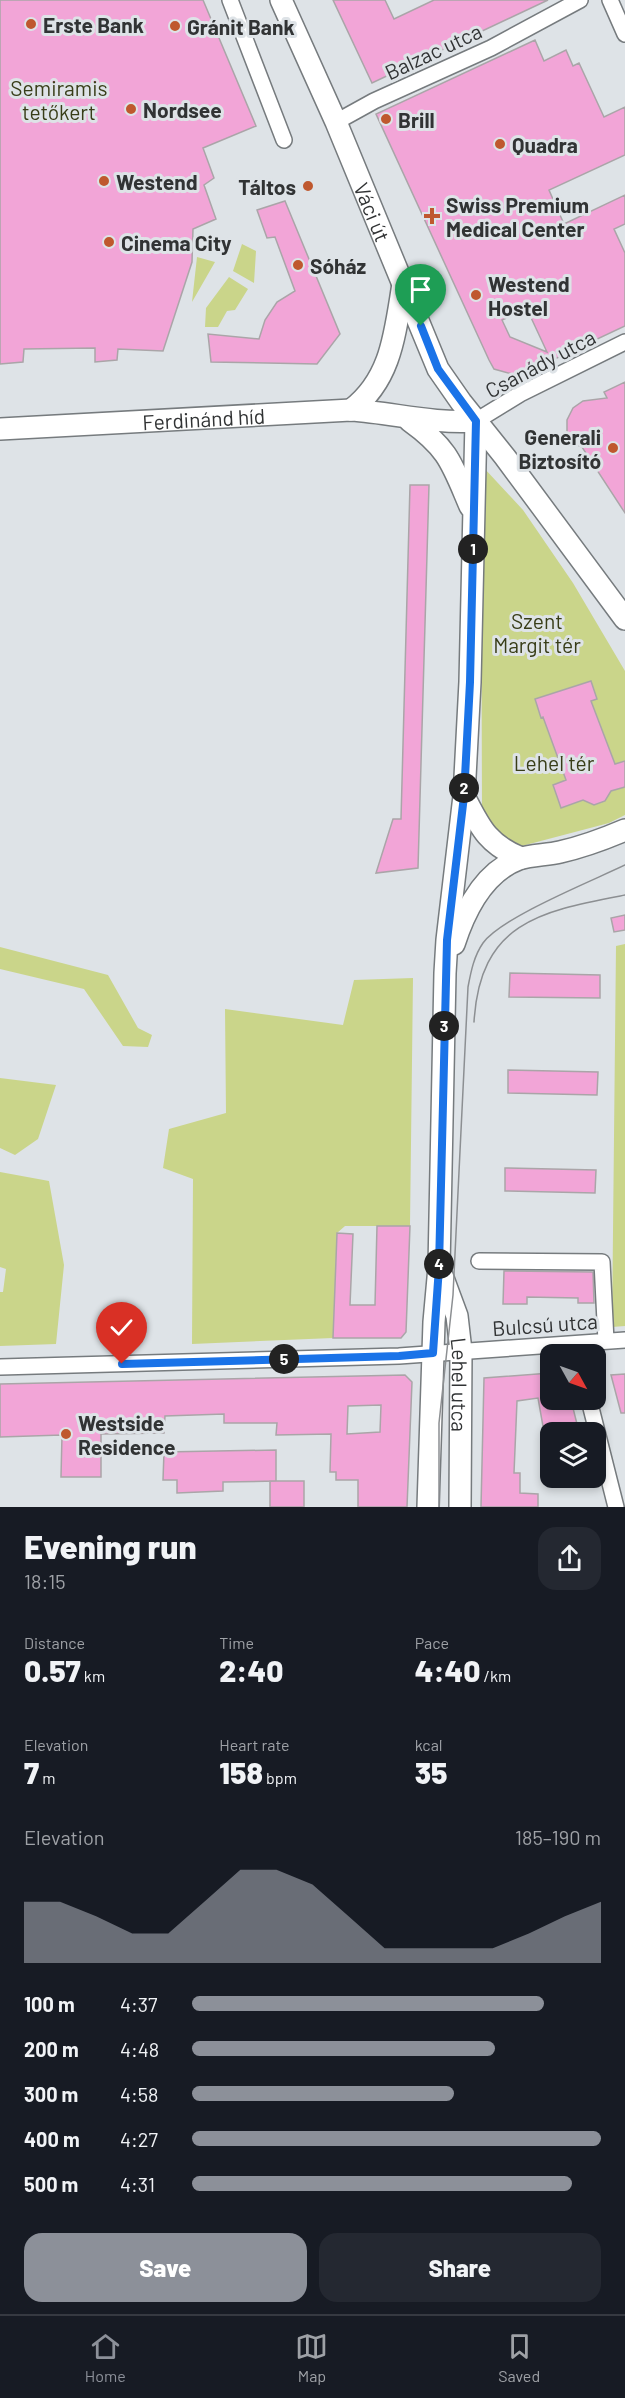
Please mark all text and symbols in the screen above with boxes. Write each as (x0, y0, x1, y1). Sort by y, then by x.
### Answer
place label: Erste Bank (43, 12, 144, 37)
place label: Gránit Bank (187, 14, 295, 39)
marker: Erste Bank (24, 17, 38, 31)
street label: Balzac utca (381, 18, 485, 84)
marker: Gránit Bank (168, 19, 182, 33)
park label: Semiramis tetőkert (10, 75, 108, 124)
place label: Nordsee (143, 97, 222, 122)
marker: Nordsee (124, 102, 138, 116)
place label: Brill (398, 107, 435, 132)
marker: Brill (379, 112, 393, 126)
place label: Quadra (512, 132, 578, 157)
marker: Quadra (493, 137, 507, 151)
place label: Westend (116, 169, 198, 194)
marker: Westend (97, 174, 111, 188)
place label: Táltos (238, 174, 296, 199)
marker: Táltos (301, 179, 315, 193)
street label: Váci út (350, 179, 396, 245)
place label: Swiss Premium Medical Center (446, 192, 589, 241)
marker: Swiss Premium Medical Center (423, 207, 441, 225)
place label: Cinema City (121, 230, 232, 255)
marker: Cinema City (102, 235, 116, 249)
place label: Sóház (310, 253, 367, 278)
marker: Sóház (291, 258, 305, 272)
pin (395, 264, 446, 326)
place label: Westend Hostel (488, 271, 570, 320)
icon: arrive (404, 273, 437, 306)
marker: Westend Hostel (469, 288, 483, 302)
street label: Csanády utca (481, 324, 599, 402)
street label: Ferdinánd híd (142, 402, 266, 434)
place label: Generali Biztosító (519, 424, 601, 473)
marker: Generali Biztosító (606, 441, 620, 455)
pin: 1 (458, 534, 488, 564)
text: 1 (470, 539, 476, 558)
park label: Szent Margit tér (493, 608, 581, 657)
park label: Lehel tér (514, 750, 595, 775)
pin: 2 (449, 773, 479, 803)
text: 2 (460, 778, 468, 797)
pin: 3 (429, 1011, 459, 1041)
text: 3 (440, 1016, 448, 1035)
pin: 4 (424, 1249, 454, 1279)
text: 4 (434, 1254, 444, 1273)
pin (96, 1302, 147, 1364)
street label: Bulcsú utca (491, 1308, 599, 1340)
icon: check (105, 1311, 138, 1344)
street label: Lehel utca (447, 1336, 474, 1432)
pin: 5 (269, 1344, 299, 1374)
north arrow (540, 1344, 606, 1410)
map controls (540, 1344, 606, 1488)
text: 5 (280, 1349, 288, 1368)
place label: Westside Residence (78, 1410, 175, 1459)
button: layers (540, 1422, 606, 1488)
marker: Westside Residence (59, 1427, 73, 1441)
text: Evening run (24, 1526, 197, 1566)
button: share (538, 1527, 601, 1590)
text: 18:15 (24, 1569, 65, 1593)
text: Distance (24, 1633, 85, 1652)
text: Time (219, 1633, 254, 1652)
text: Pace (415, 1633, 449, 1652)
text: 0.57 (24, 1652, 81, 1688)
text: 2:40 (219, 1652, 283, 1688)
text: 4:40 (415, 1652, 480, 1688)
text: km (81, 1666, 105, 1685)
text: /km (480, 1666, 511, 1685)
text: Elevation (24, 1735, 88, 1754)
text: Heart rate (219, 1735, 290, 1754)
text: kcal (415, 1735, 443, 1754)
text: 7 (24, 1754, 39, 1790)
text: 158 (219, 1754, 263, 1790)
text: 35 (415, 1754, 448, 1790)
text: m (39, 1768, 56, 1787)
text: bpm (263, 1768, 297, 1787)
text: Elevation (24, 1825, 105, 1849)
text: 185–190 m (515, 1825, 601, 1849)
text: 100 m (24, 1992, 75, 2016)
text: 4:37 (120, 1992, 158, 2016)
text: 200 m (24, 2037, 79, 2061)
text: 4:48 (120, 2037, 159, 2061)
text: 300 m (24, 2082, 78, 2106)
text: 4:58 (120, 2082, 159, 2106)
text: 400 m (24, 2127, 80, 2151)
text: 4:27 (120, 2127, 158, 2151)
text: 500 m (24, 2172, 78, 2196)
text: 4:31 (120, 2172, 155, 2196)
button: Save (24, 2233, 307, 2302)
button: Share (319, 2233, 601, 2302)
tab: Home (85, 2330, 126, 2385)
tab: Map (295, 2330, 328, 2385)
tab: Saved (498, 2330, 540, 2385)

